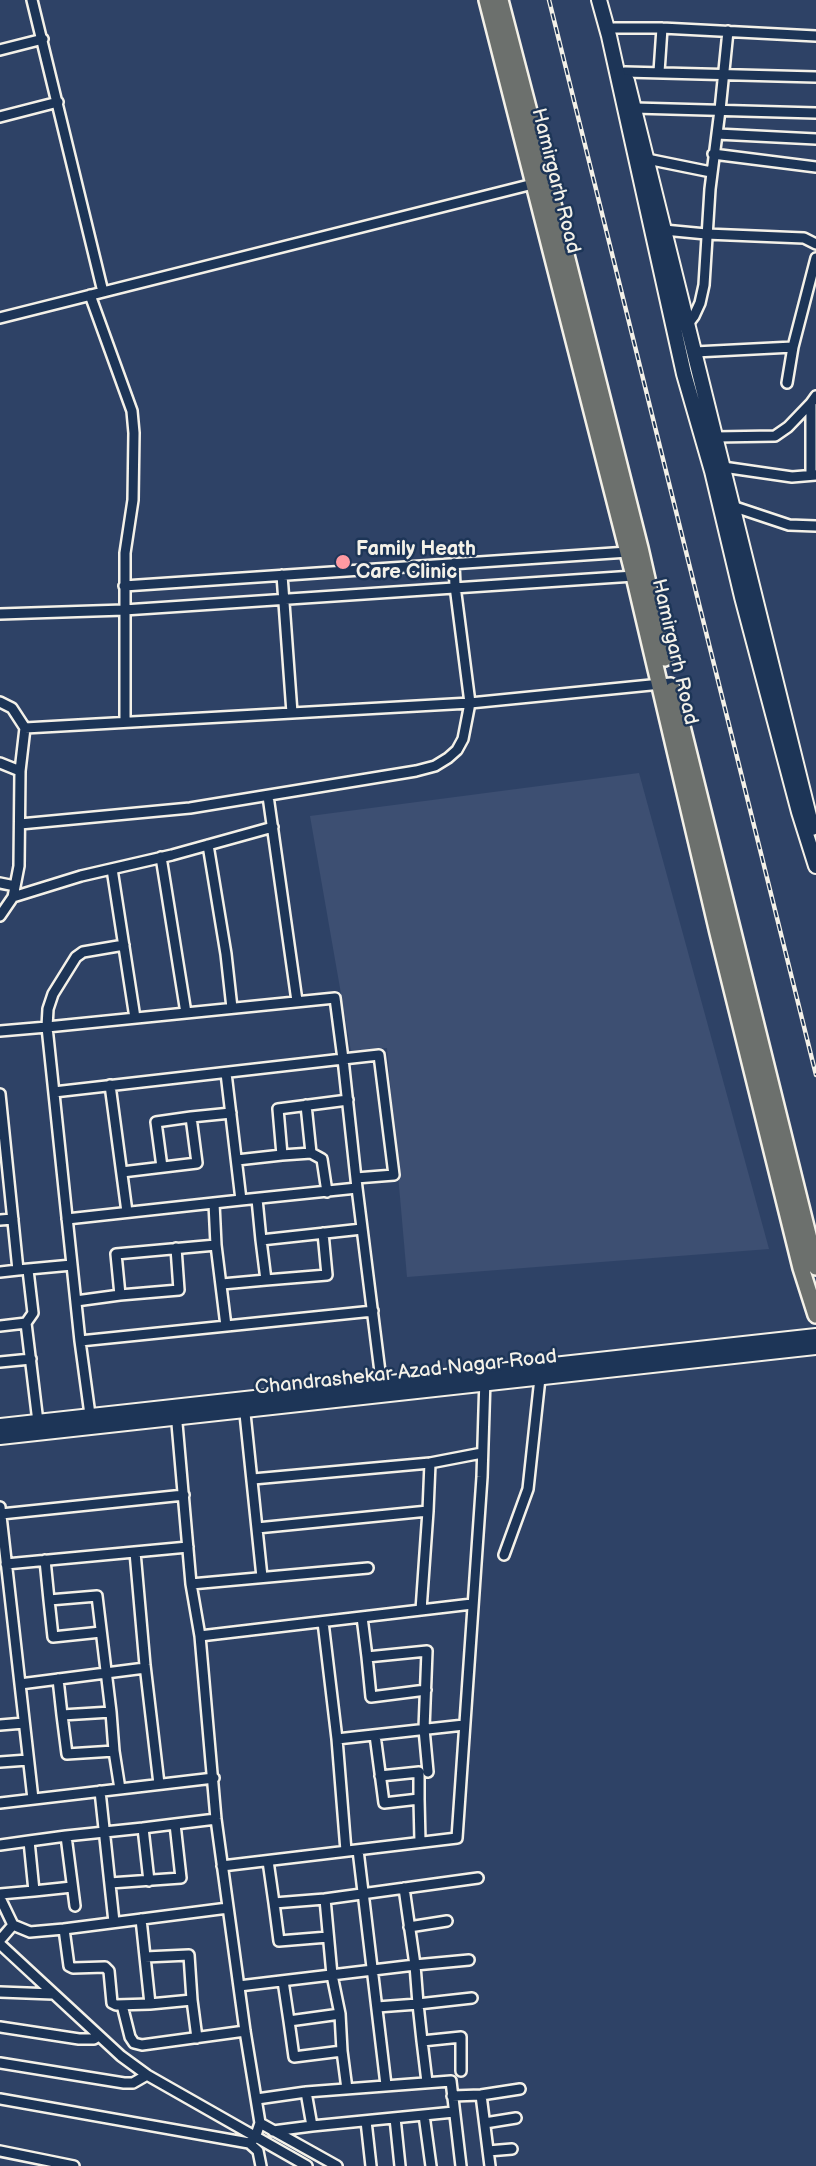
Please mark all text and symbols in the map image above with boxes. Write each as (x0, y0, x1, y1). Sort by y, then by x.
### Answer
street label: Hamirgarh Road (525, 106, 585, 256)
place label: Family Heath Care Clinic (356, 538, 476, 585)
marker: Family Heath Care Clinic (334, 553, 352, 571)
street label: Hamirgarh Road (646, 577, 702, 727)
street label: Chandrashekar Azad Nagar Road (254, 1345, 558, 1401)

